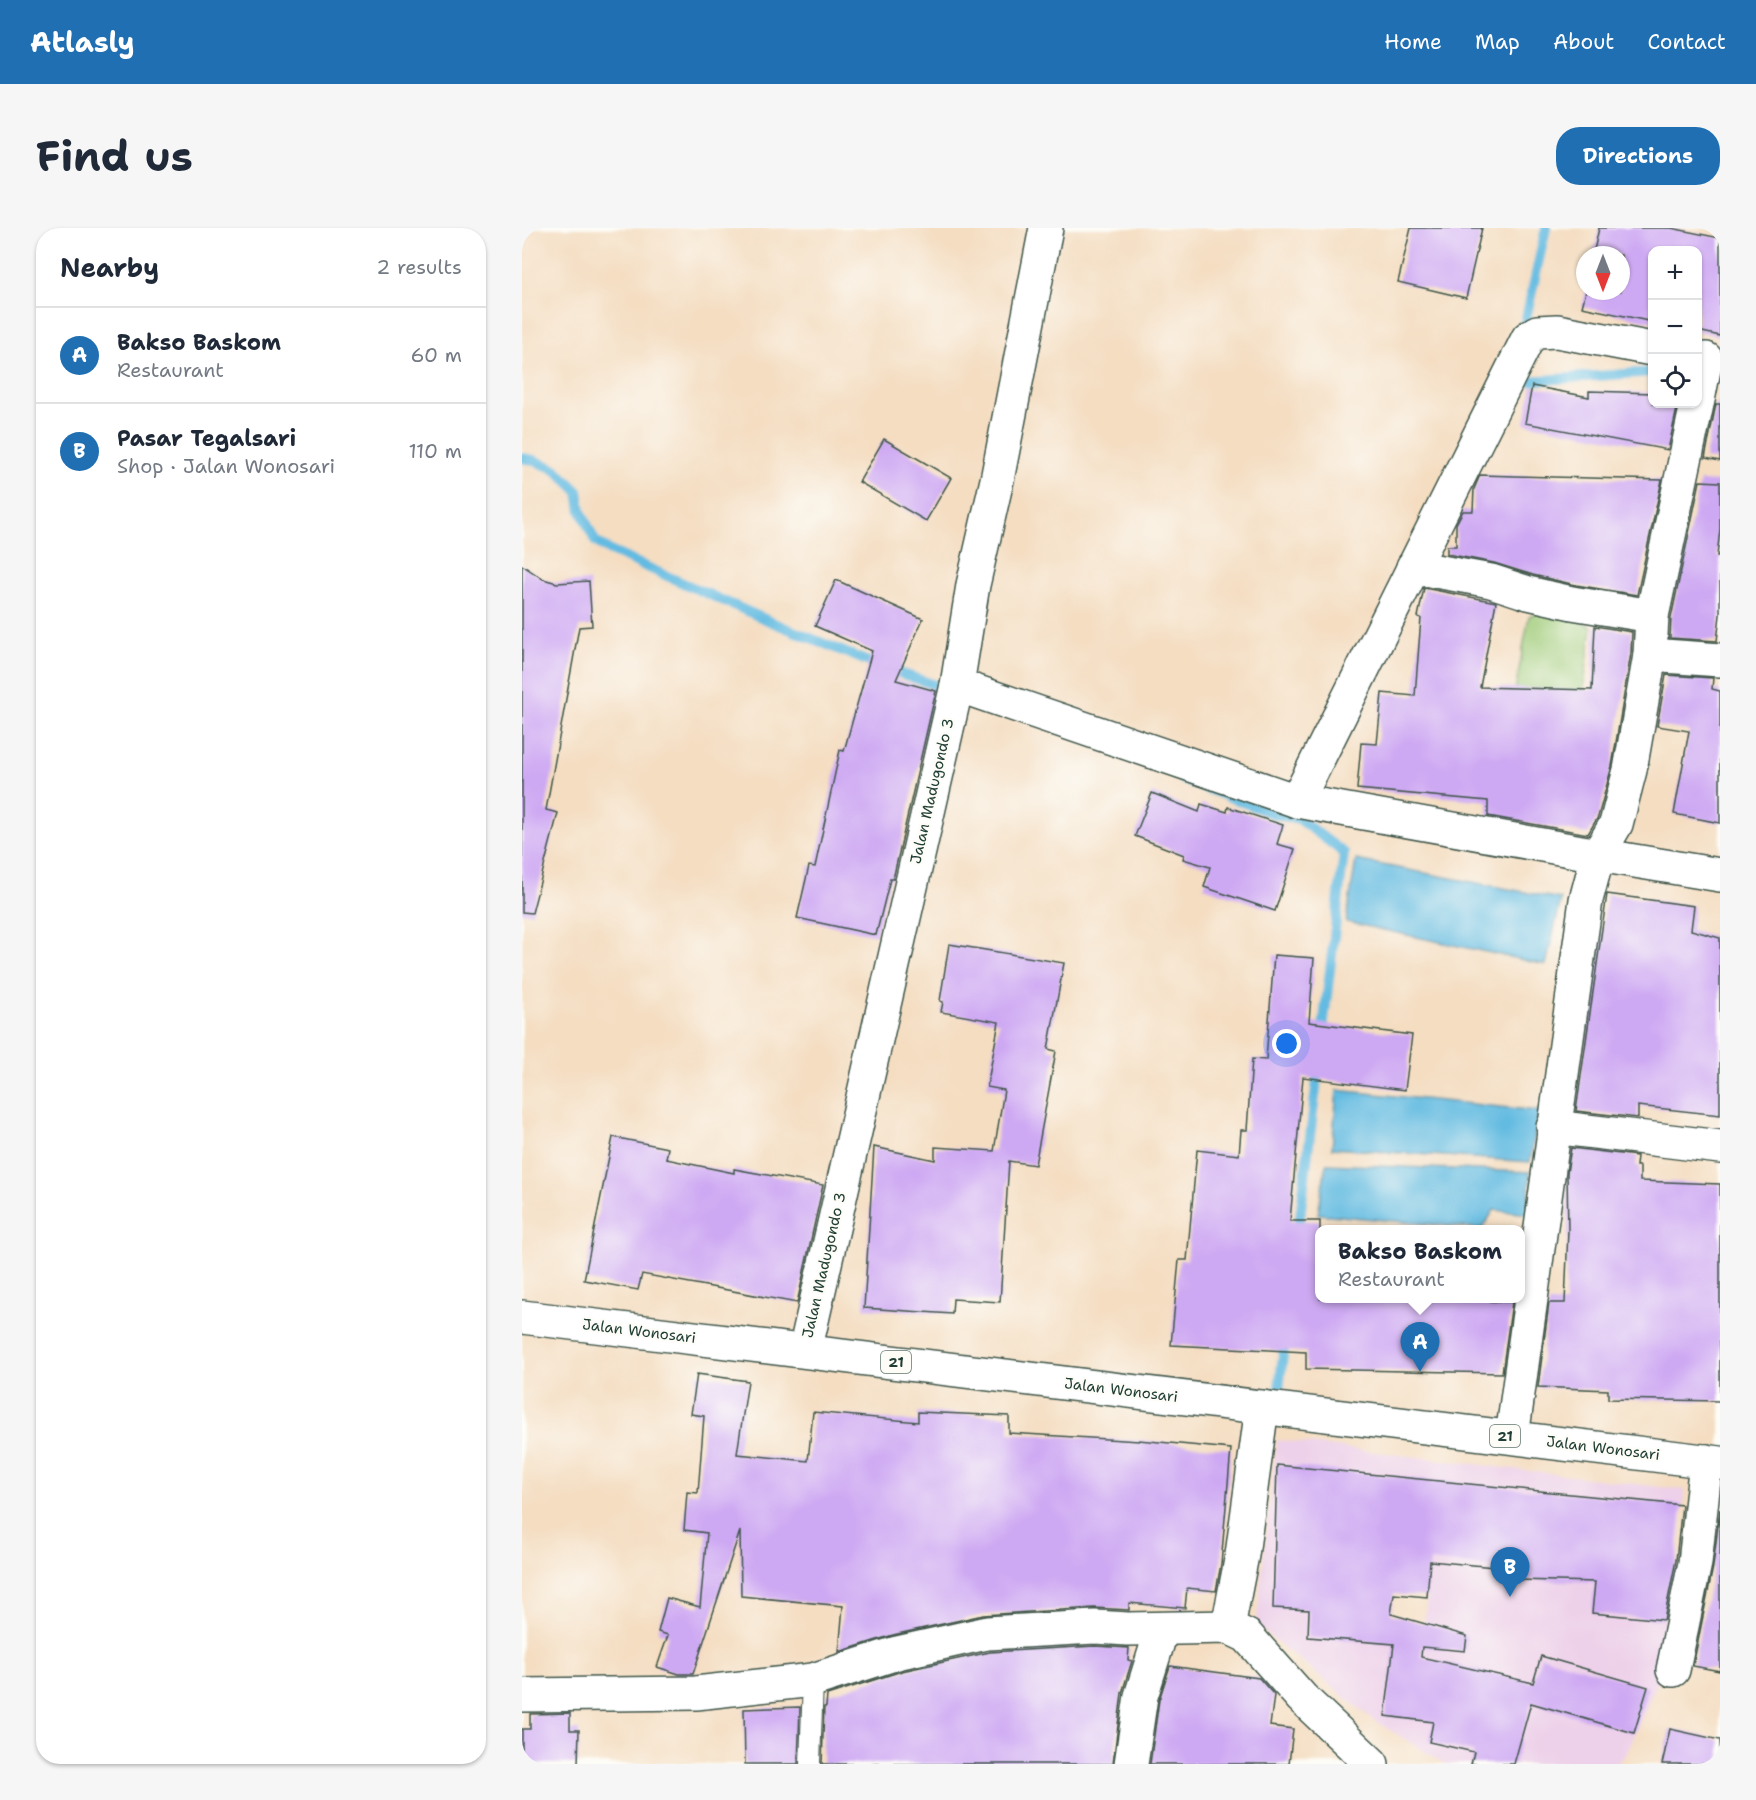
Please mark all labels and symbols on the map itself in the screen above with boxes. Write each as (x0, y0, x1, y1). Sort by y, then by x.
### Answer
north arrow (1576, 246, 1630, 300)
street label: Jalan Madugondo 3 (905, 716, 959, 866)
your location (1272, 1029, 1301, 1058)
street label: Jalan Madugondo 3 (797, 1190, 851, 1340)
street label: Jalan Wonosari (581, 1314, 697, 1348)
pin: A (1400, 1322, 1440, 1372)
road number: 21 (881, 1351, 911, 1373)
street label: Jalan Wonosari (1063, 1373, 1179, 1407)
road number: 21 (1490, 1425, 1520, 1447)
street label: Jalan Wonosari (1545, 1431, 1661, 1465)
pin: B (1490, 1548, 1530, 1597)

